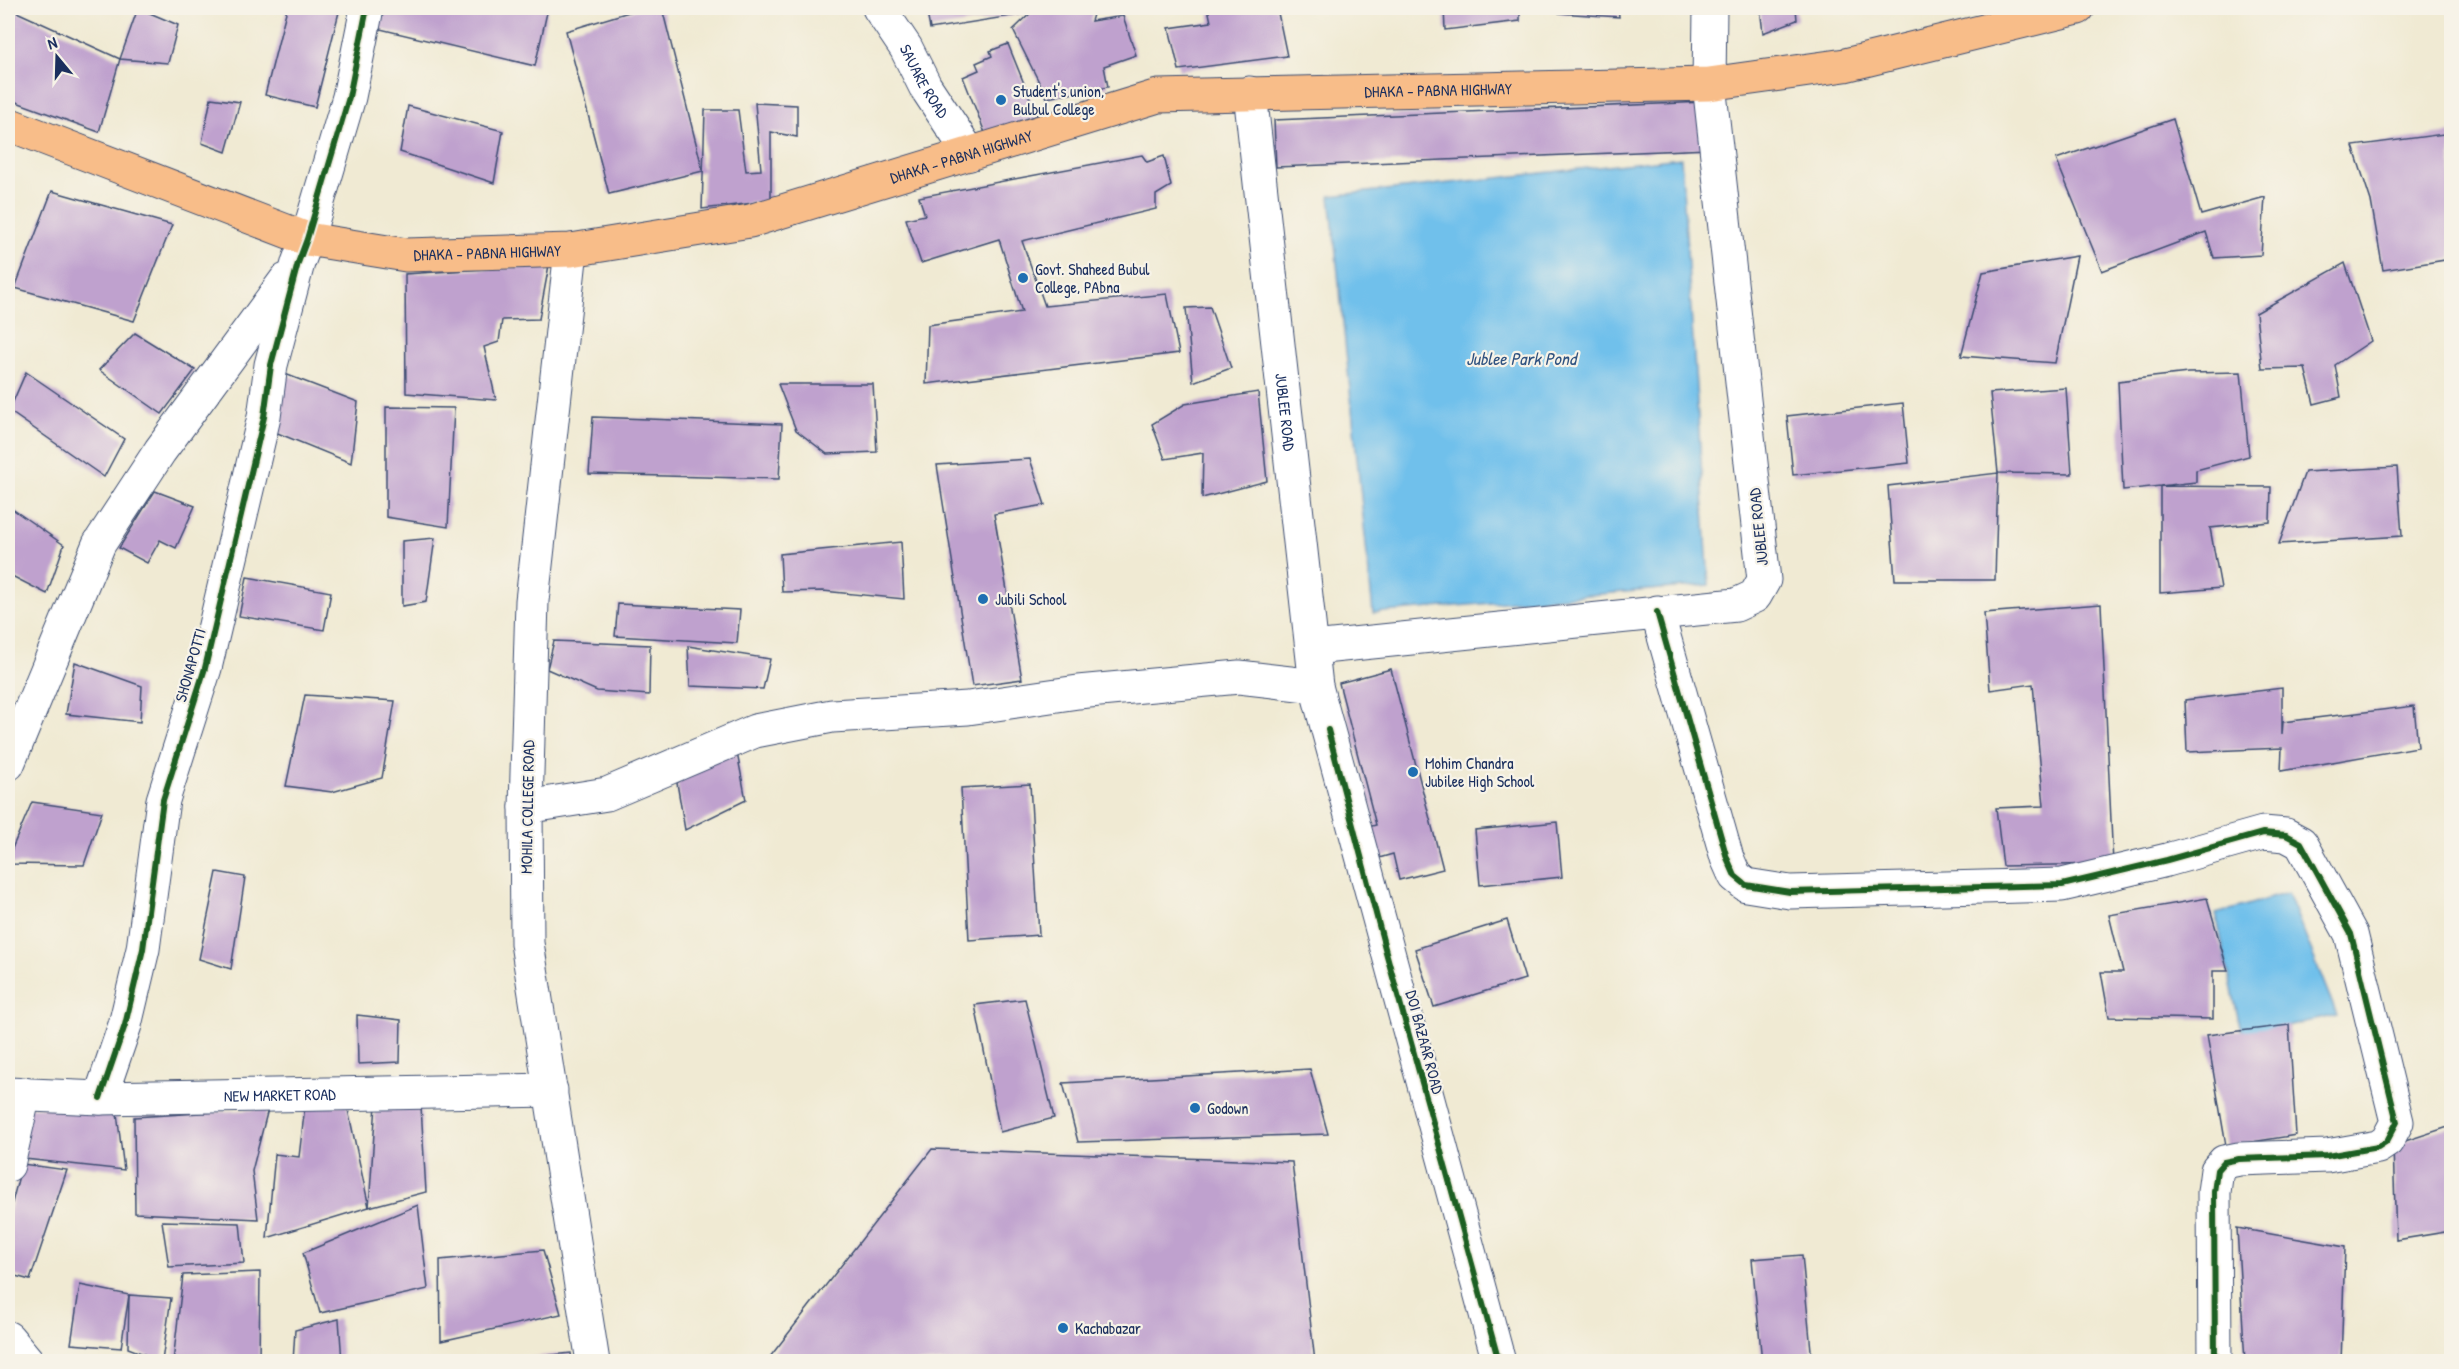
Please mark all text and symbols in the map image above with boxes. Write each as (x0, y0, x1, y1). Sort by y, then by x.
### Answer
north arrow (27, 27, 87, 87)
text: N (45, 31, 60, 55)
street label: SAUARE ROAD (895, 40, 954, 122)
street label: DHAKA - PABNA HIGHWAY (1364, 77, 1512, 103)
place label: Student's union, Bulbul College (1013, 80, 1104, 120)
marker: Student's union, Bulbul College (994, 93, 1008, 107)
street label: DHAKA - PABNA HIGHWAY (887, 124, 1035, 188)
street label: DHAKA - PABNA HIGHWAY (413, 239, 562, 266)
place label: Govt. Shaheed Bubul College, PAbna (1035, 258, 1150, 298)
marker: Govt. Shaheed Bubul College, PAbna (1016, 271, 1030, 285)
water label: Jublee Park Pond (1466, 346, 1579, 371)
street label: JUBLEE ROAD (1270, 372, 1301, 453)
street label: JUBLEE ROAD (1743, 487, 1773, 567)
place label: Jubili School (995, 588, 1067, 610)
marker: Jubili School (976, 592, 990, 606)
street label: SHONAPOTTI (169, 626, 211, 704)
street label: MOHILA COLLEGE ROAD (515, 740, 539, 874)
place label: Mohim Chandra Jubilee High School (1425, 752, 1535, 792)
marker: Mohim Chandra Jubilee High School (1406, 765, 1420, 779)
street label: DOI BAZAAR ROAD (1401, 988, 1449, 1096)
street label: NEW MARKET ROAD (224, 1083, 336, 1107)
place label: Godown (1207, 1097, 1248, 1119)
marker: Godown (1188, 1101, 1202, 1115)
place label: Kachabazar (1075, 1317, 1141, 1339)
marker: Kachabazar (1056, 1321, 1070, 1335)

